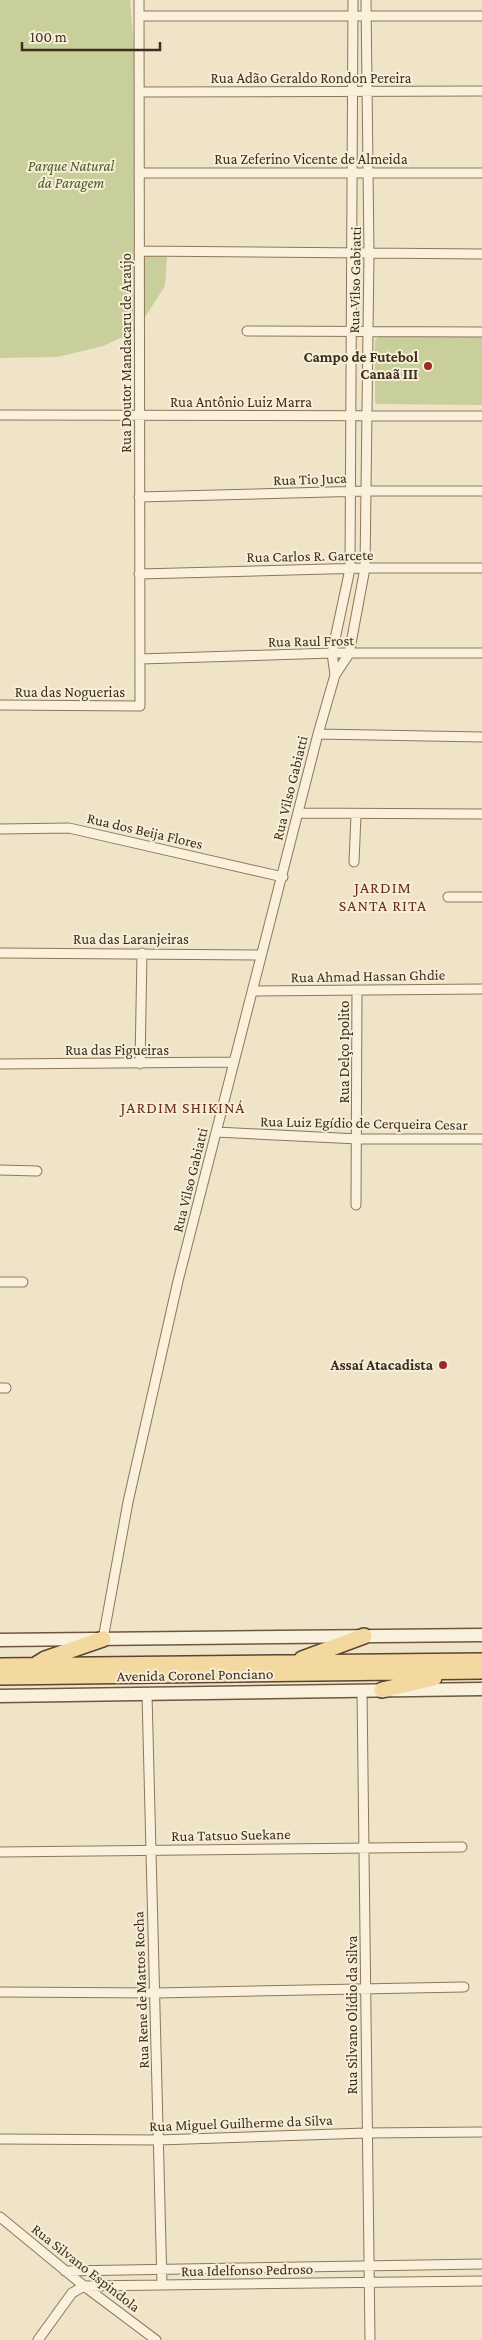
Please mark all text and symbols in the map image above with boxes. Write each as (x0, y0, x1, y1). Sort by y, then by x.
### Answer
scale bar (22, 20, 160, 52)
text: 100 m (30, 29, 67, 45)
street label: Rua Adão Geraldo Rondon Pereira (211, 70, 411, 86)
street label: Rua Zeferino Vicente de Almeida (214, 151, 408, 167)
park label: Parque Natural da Paragem (28, 158, 115, 192)
street label: Rua Vilso Gabiatti (346, 226, 364, 334)
street label: Rua Doutor Mandacaru de Araújo (118, 253, 135, 453)
place label: Campo de Futebol Canaã III (303, 349, 419, 382)
marker: Campo de Futebol Canaã III (422, 360, 434, 372)
street label: Rua Antônio Luiz Marra (170, 394, 312, 410)
street label: Rua Tio Juca (273, 470, 347, 489)
street label: Rua Carlos R. Garcete (246, 547, 374, 565)
street label: Rua Raul Frost (268, 632, 355, 650)
street label: Rua das Noguerias (15, 684, 125, 701)
street label: Rua Vilso Gabiatti (269, 734, 311, 842)
street label: Rua dos Beija Flores (85, 810, 205, 853)
district label: JARDIM SANTA RITA (339, 879, 427, 914)
street label: Rua das Laranjeiras (73, 931, 189, 948)
street label: Rua Ahmad Hassan Ghdie (291, 967, 446, 985)
street label: Rua Delço Ipolito (336, 1001, 353, 1103)
street label: Rua das Figueiras (65, 1042, 169, 1059)
district label: JARDIM SHIKINÁ (119, 1099, 245, 1117)
street label: Rua Luiz Egídio de Cerqueira Cesar (260, 1113, 469, 1134)
street label: Rua Vilso Gabiatti (169, 1126, 211, 1234)
place label: Assaí Atacadista (330, 1357, 434, 1373)
marker: Assaí Atacadista (437, 1359, 449, 1371)
street label: Avenida Coronel Ponciano (117, 1666, 273, 1684)
street label: Rua Tatsuo Suekane (171, 1826, 291, 1844)
street label: Rua Rene de Mattos Rocha (130, 1911, 152, 2069)
street label: Rua Silvano Olídio da Silva (344, 1935, 360, 2095)
street label: Rua Miguel Guilherme da Silva (149, 2112, 333, 2135)
street label: Rua Silvano Espindola (28, 2221, 143, 2316)
street label: Rua Idelfonso Pedroso (181, 2261, 313, 2279)

